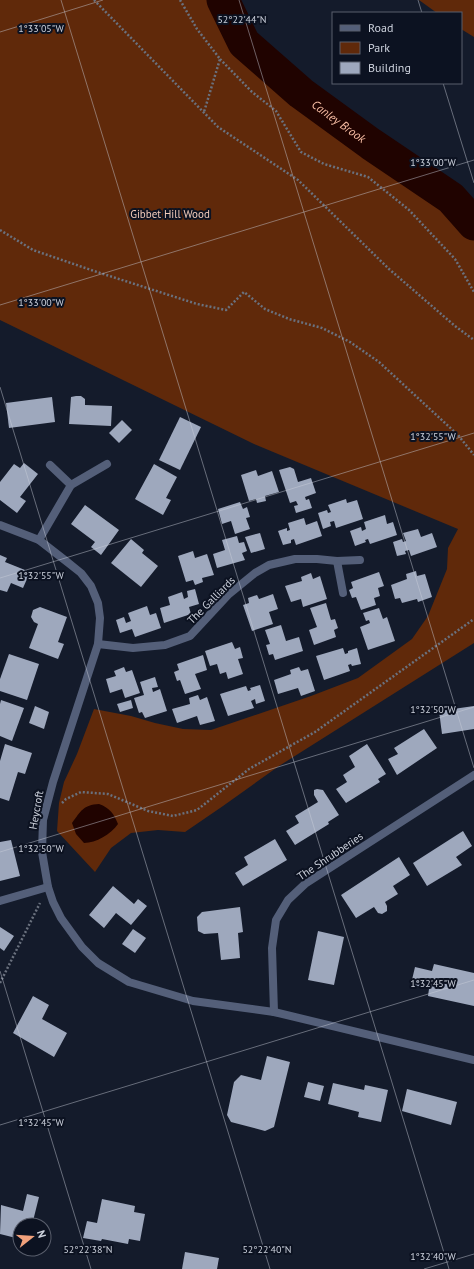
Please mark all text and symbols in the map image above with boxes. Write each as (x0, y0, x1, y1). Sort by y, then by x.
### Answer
legend (332, 12, 462, 84)
text: 52°22'44"N (217, 13, 267, 26)
text: Road (368, 20, 393, 35)
text: 1°33'05"W (18, 22, 65, 35)
text: Park (368, 40, 390, 55)
text: Building (368, 60, 411, 75)
water label: Canley Brook (309, 96, 370, 146)
text: 1°33'00"W (410, 156, 457, 169)
park label: Gibbet Hill Wood (130, 207, 210, 221)
text: 1°33'00"W (18, 296, 65, 309)
text: 1°32'55"W (410, 430, 457, 443)
text: 1°32'55"W (18, 569, 65, 582)
street label: The Galliards (184, 573, 238, 627)
text: 1°32'50"W (410, 703, 457, 716)
street label: Heycroft (26, 789, 46, 831)
street label: The Shrubberies (294, 829, 366, 883)
text: 1°32'50"W (18, 842, 65, 855)
text: 1°32'45"W (410, 977, 457, 990)
text: 1°32'45"W (18, 1116, 65, 1129)
north arrow (12, 1217, 52, 1257)
text: N (34, 1229, 49, 1240)
text: 52°22'38"N (63, 1243, 113, 1256)
text: 52°22'40"N (242, 1243, 292, 1256)
text: 1°32'40"W (410, 1250, 457, 1263)

